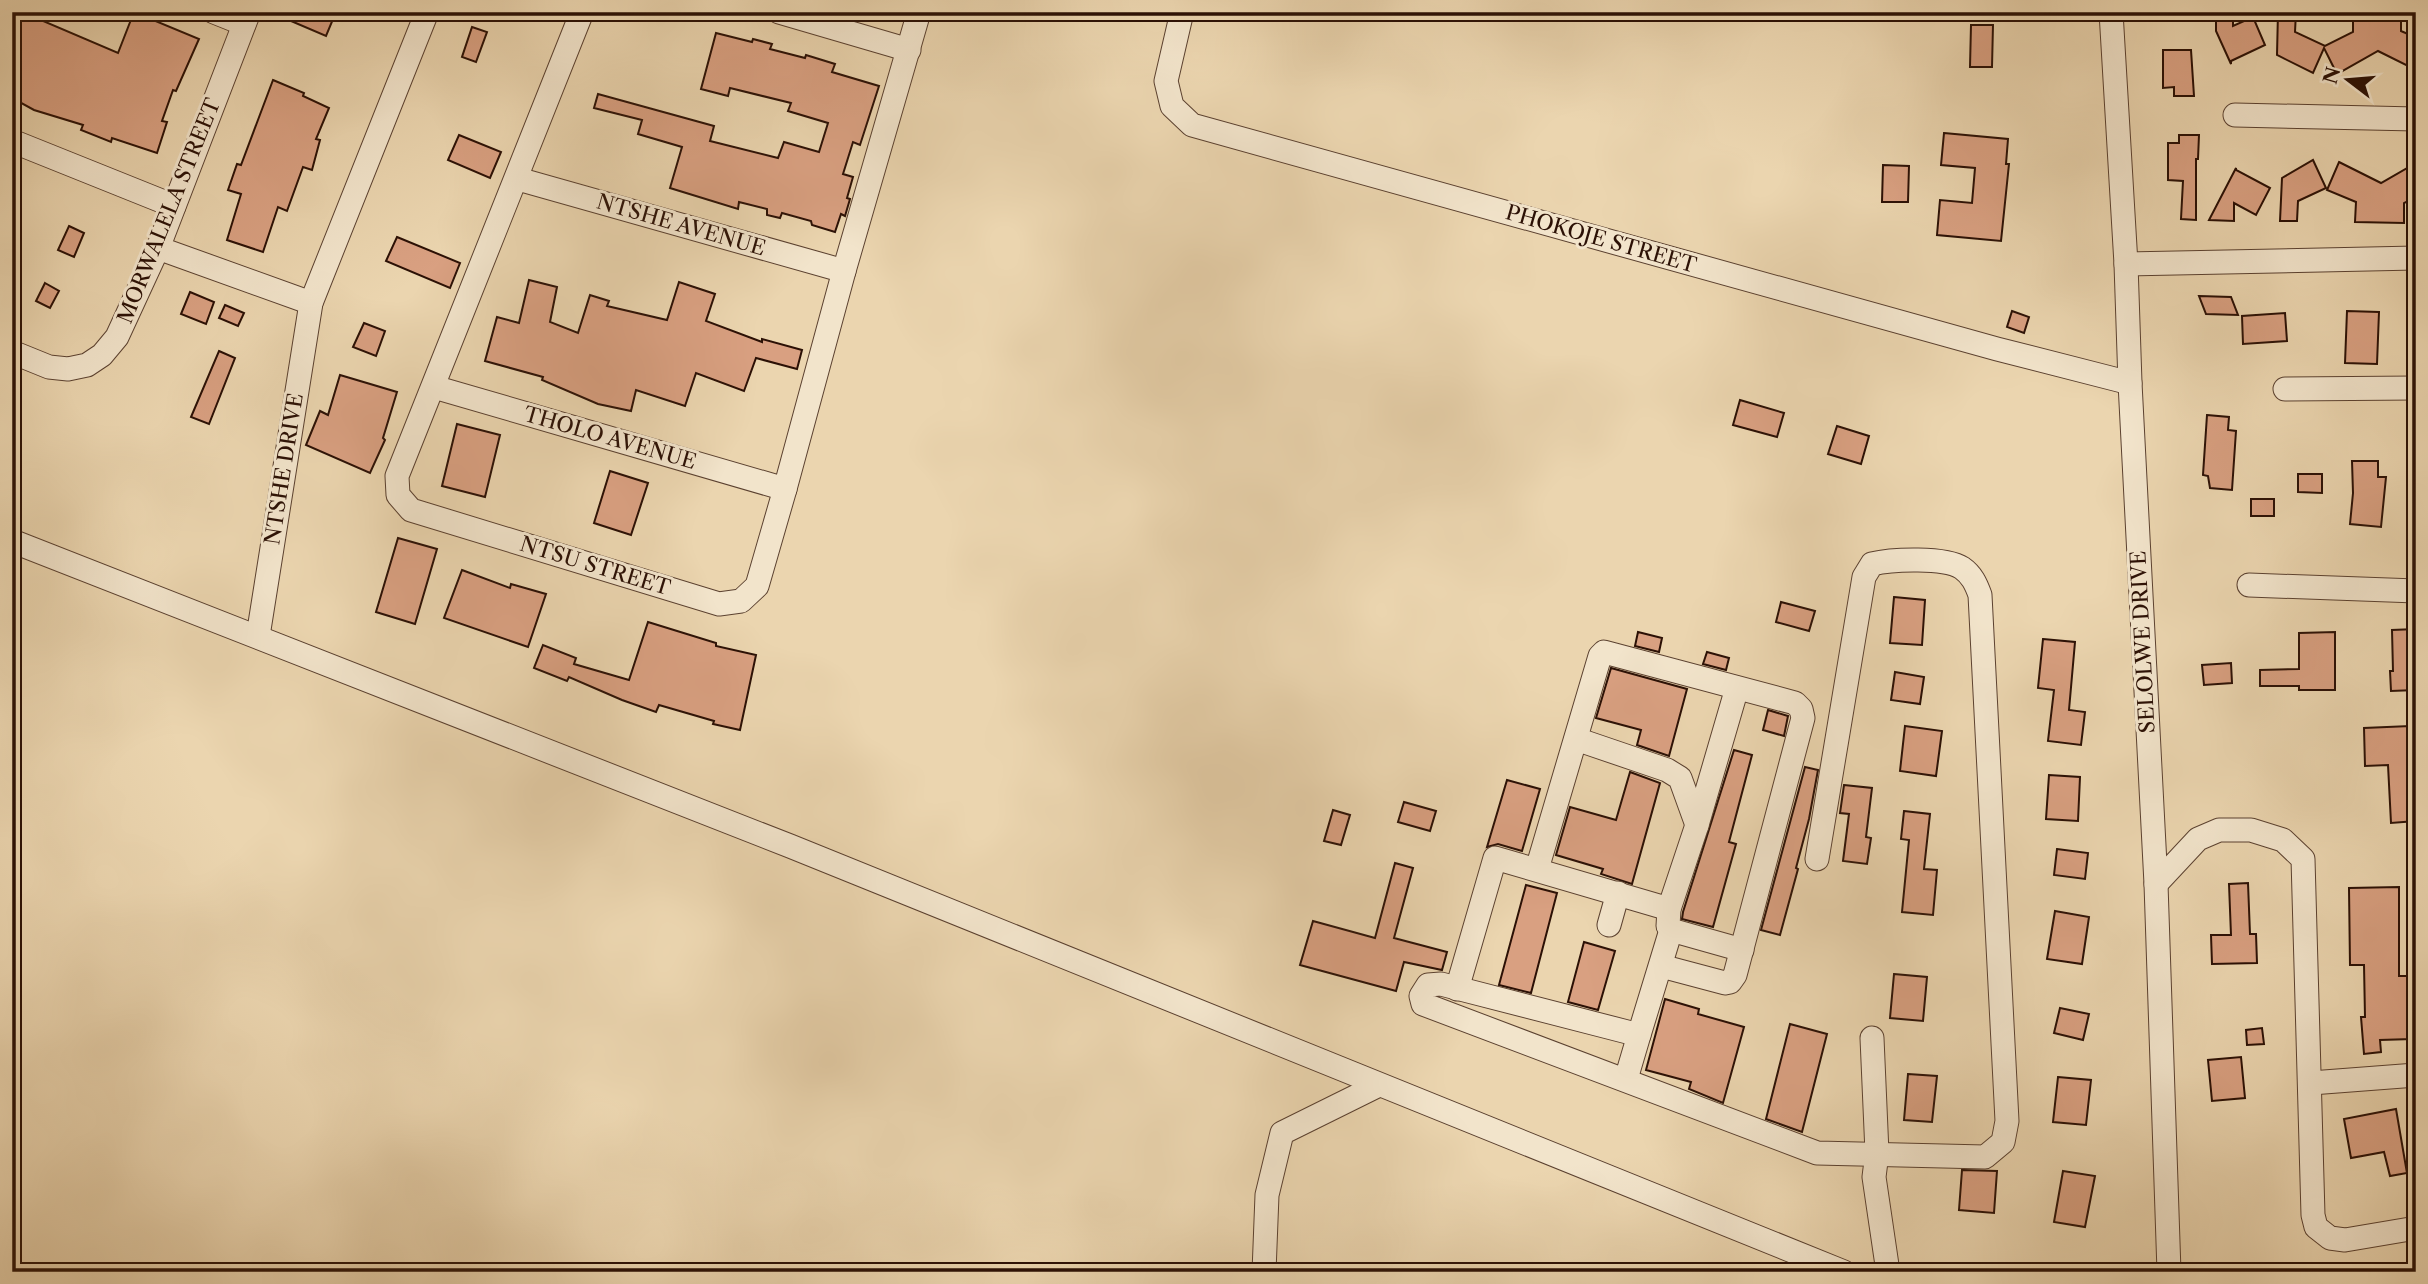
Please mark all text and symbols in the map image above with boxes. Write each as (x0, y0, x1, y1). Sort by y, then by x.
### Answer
north arrow (2312, 46, 2382, 116)
text: N (2319, 64, 2345, 87)
street label: MORWALELA STREET (112, 94, 225, 327)
street label: NTSHE AVENUE (594, 188, 768, 261)
street label: PHOKOJE STREET (1503, 199, 1700, 278)
street label: NTSHE DRIVE (259, 391, 308, 547)
street label: THOLO AVENUE (521, 401, 699, 474)
street label: NTSU STREET (517, 531, 674, 600)
street label: SELOLWE DRIVE (2125, 550, 2160, 734)

